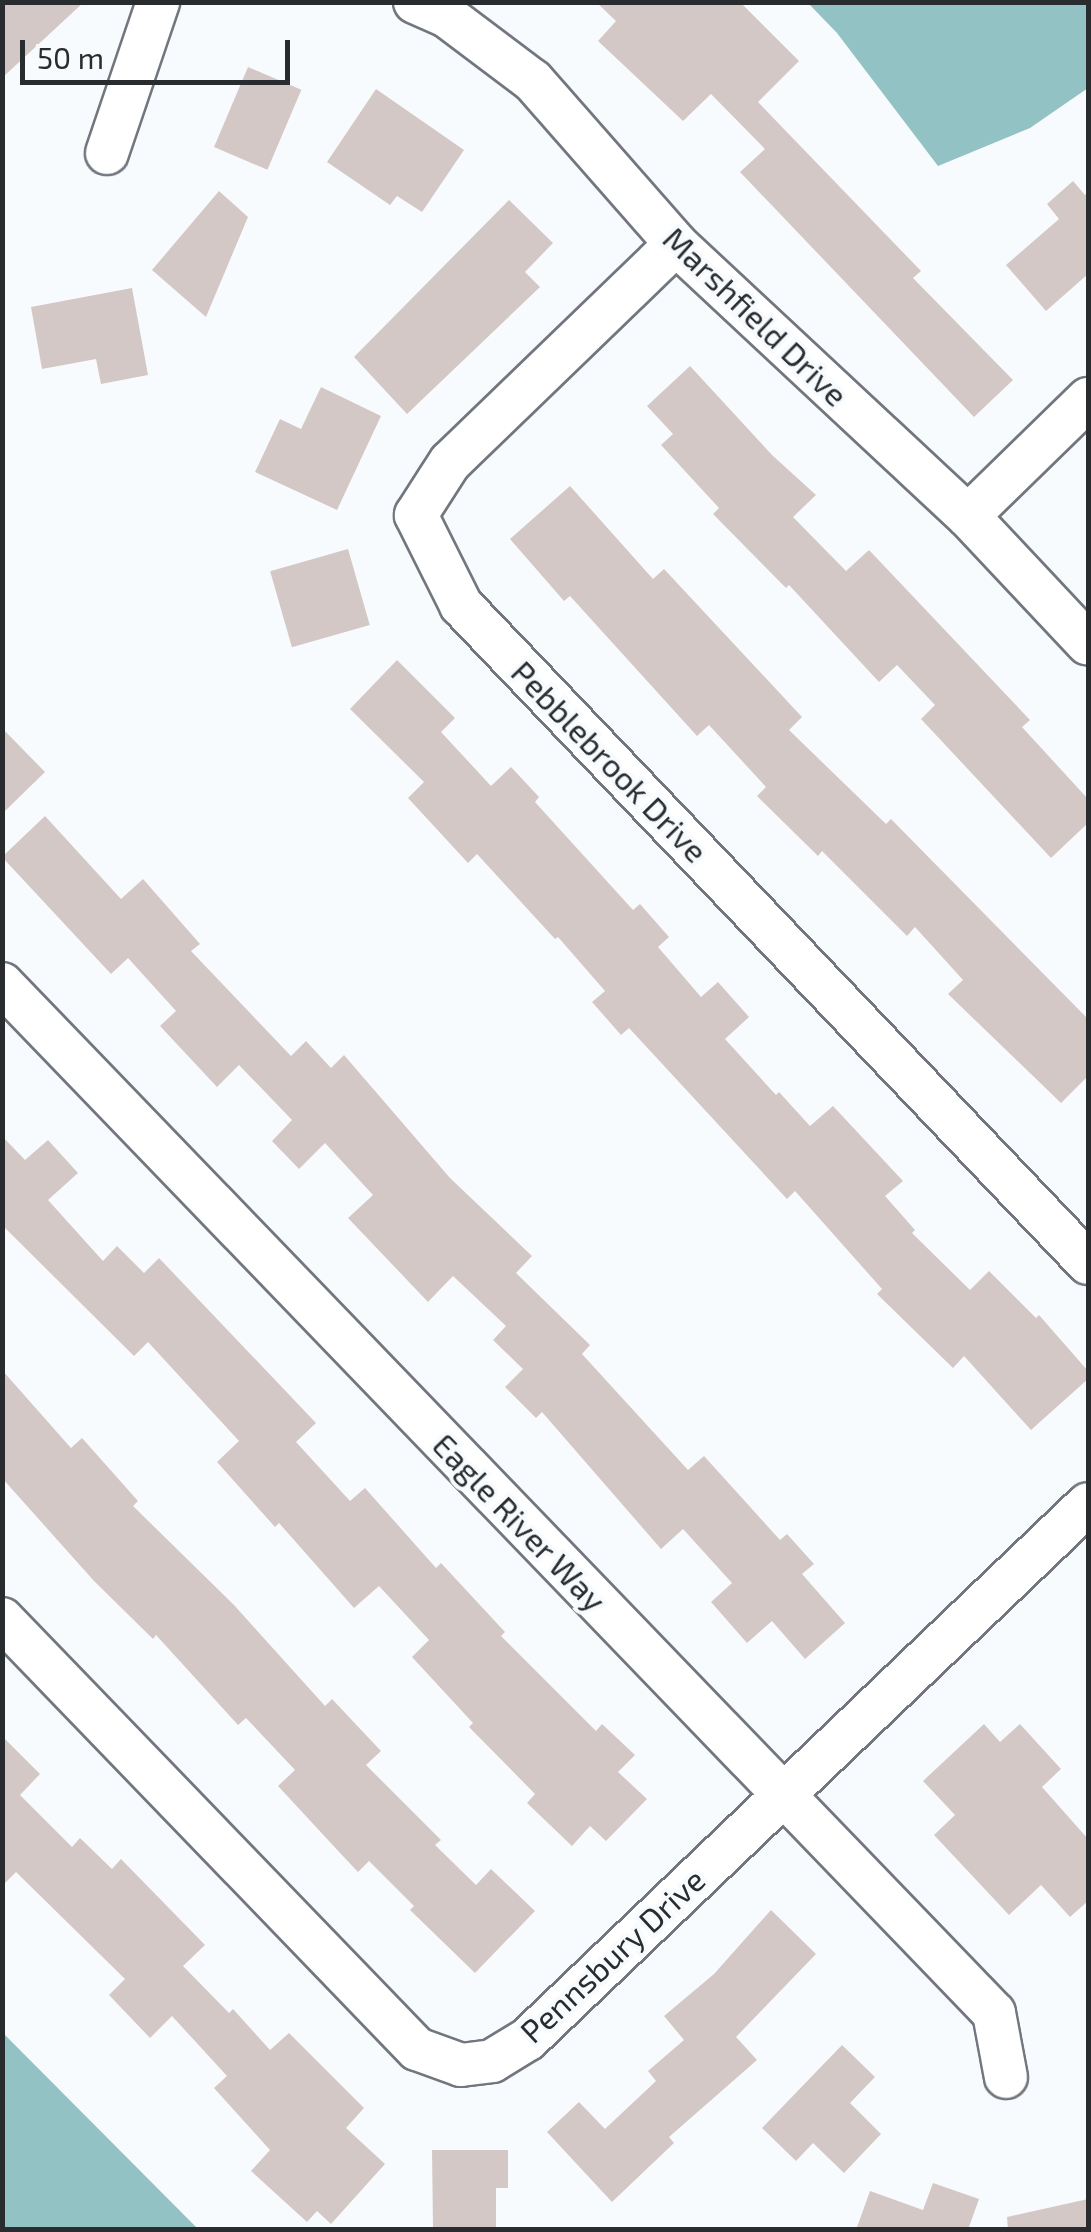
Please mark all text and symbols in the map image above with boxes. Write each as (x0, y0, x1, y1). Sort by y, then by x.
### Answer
scale bar (25, 20, 295, 82)
text: 50 m (37, 39, 104, 75)
street label: Marshfield Drive (656, 219, 856, 413)
street label: Pebblebrook Drive (504, 652, 716, 870)
street label: Eagle River Way (425, 1425, 615, 1619)
street label: Pennsbury Drive (512, 1860, 712, 2050)

